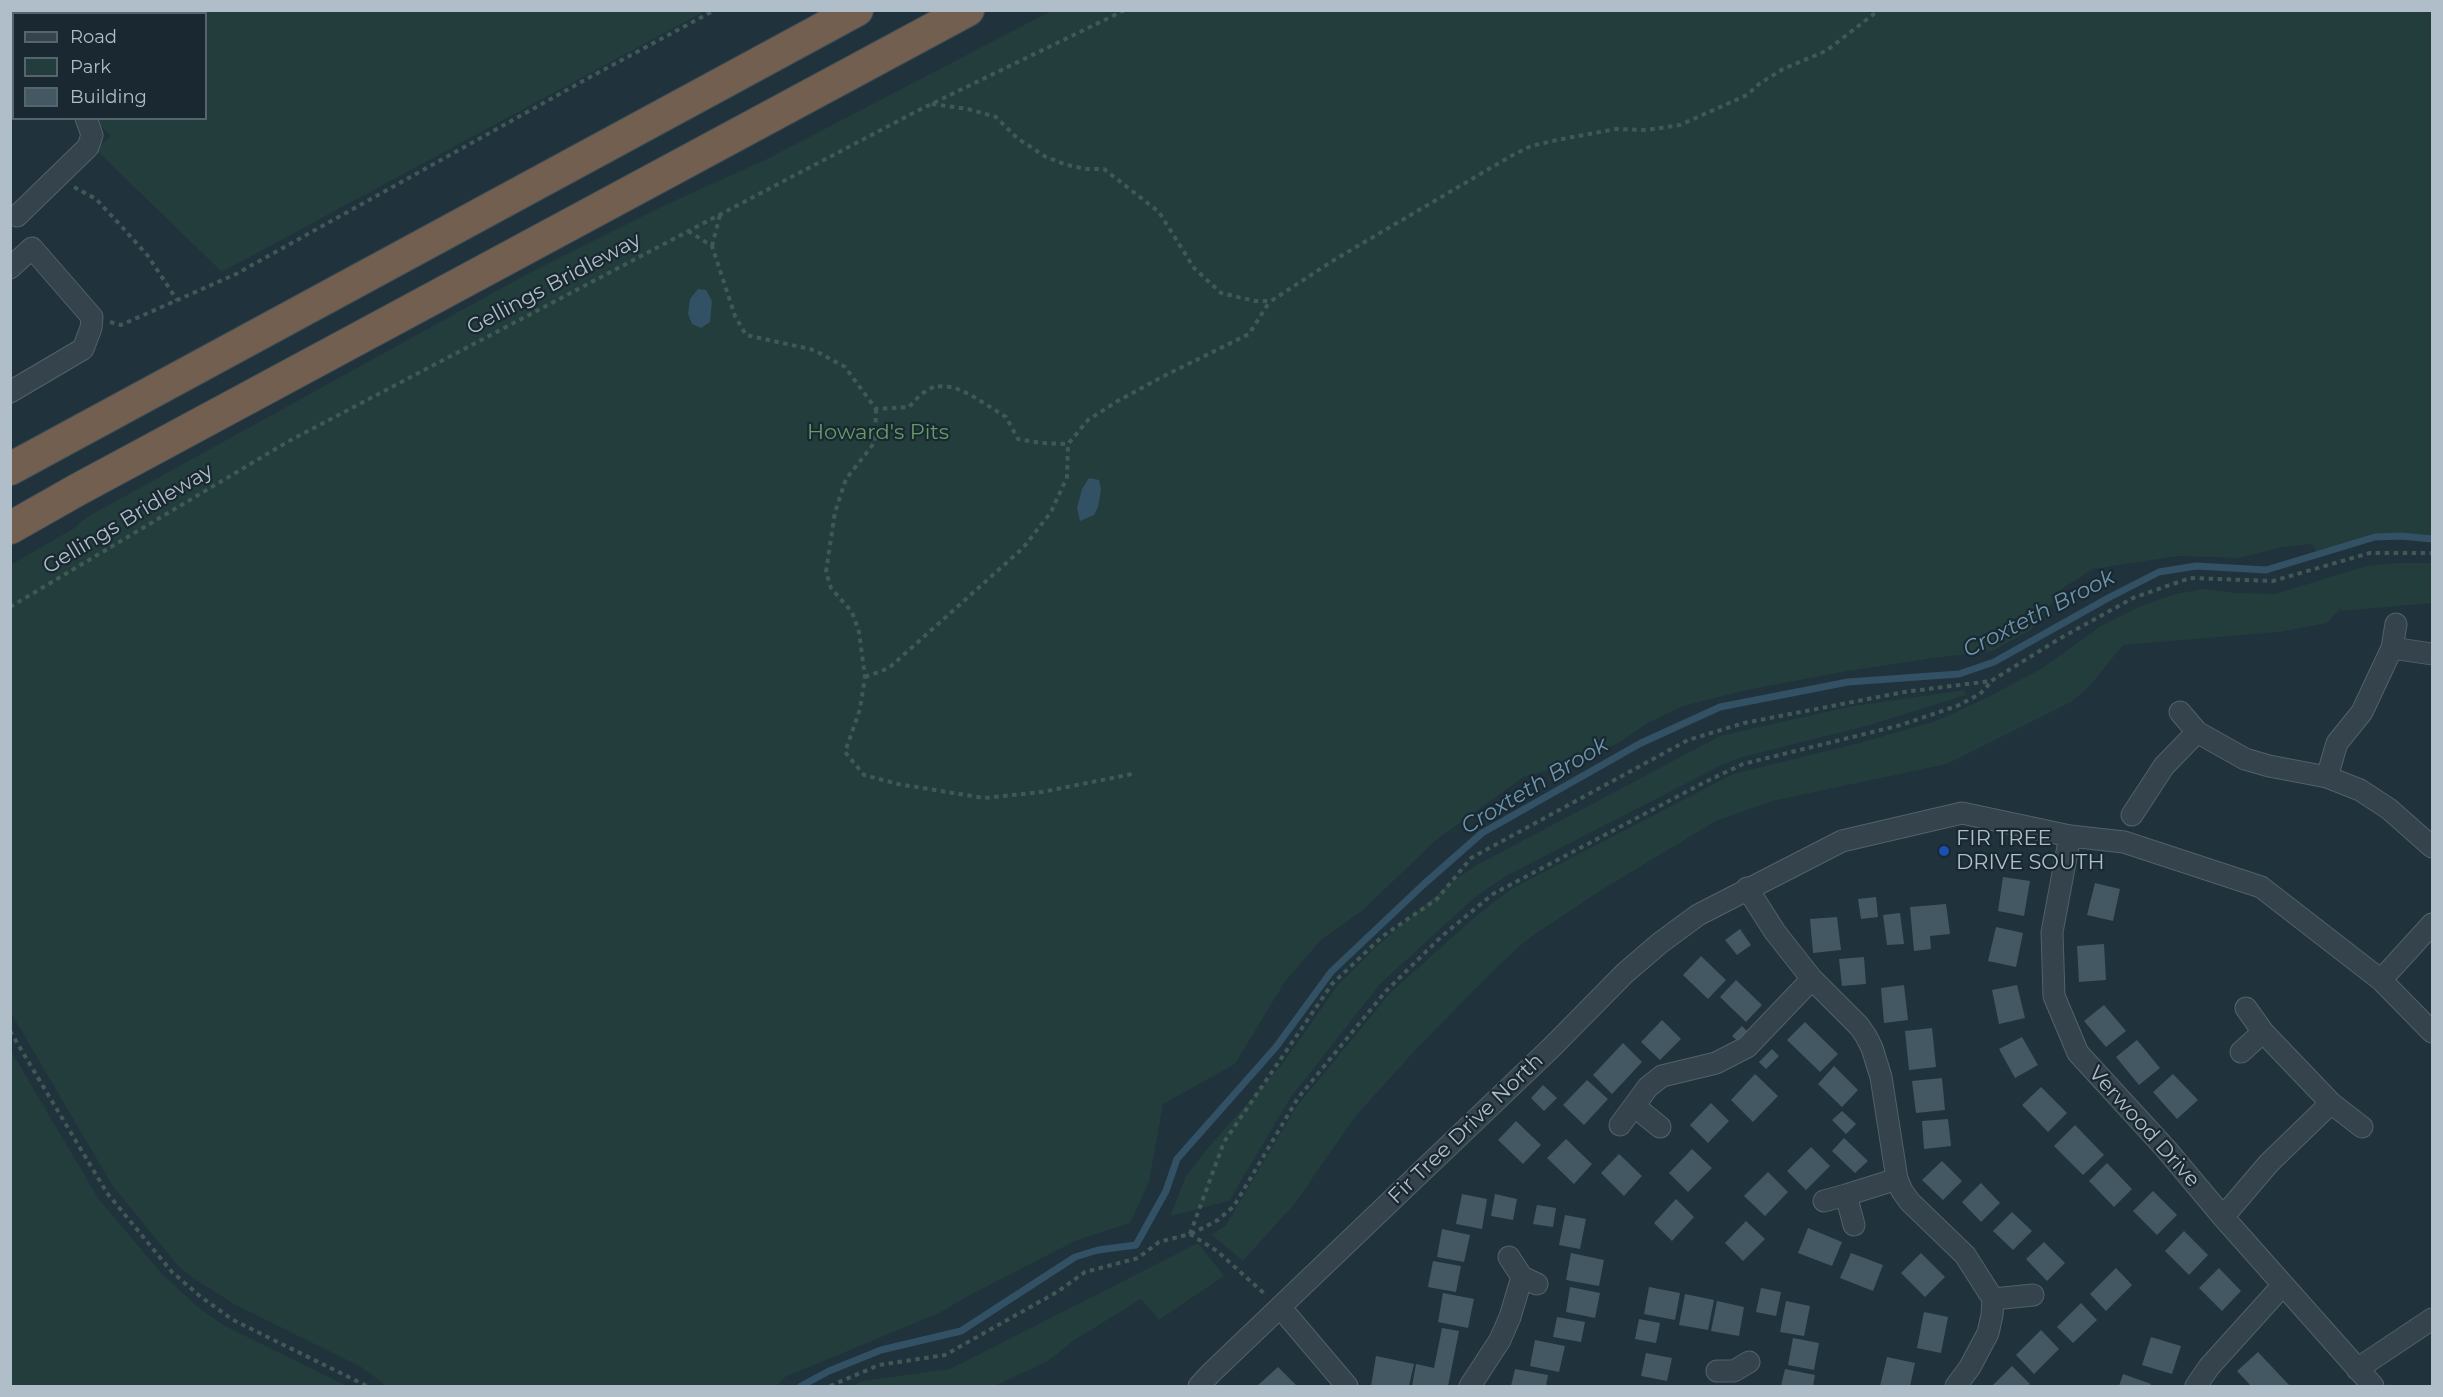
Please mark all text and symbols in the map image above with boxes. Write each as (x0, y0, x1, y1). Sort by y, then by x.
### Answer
legend (12, 12, 207, 120)
text: Road (70, 26, 117, 48)
text: Park (70, 56, 111, 78)
text: Building (70, 86, 147, 108)
street label: Gellings Bridleway (463, 227, 645, 341)
park label: Howard's Pits (807, 420, 949, 446)
street label: Gellings Bridleway (38, 458, 218, 580)
water label: Croxteth Brook (1959, 564, 2119, 664)
water label: Croxteth Brook (1457, 732, 1613, 840)
place label: FIR TREE DRIVE SOUTH (1956, 826, 2104, 876)
marker: FIR TREE DRIVE SOUTH (1937, 844, 1951, 858)
street label: Fir Tree Drive North (1383, 1048, 1549, 1210)
street label: Verwood Drive (2083, 1061, 2205, 1193)

